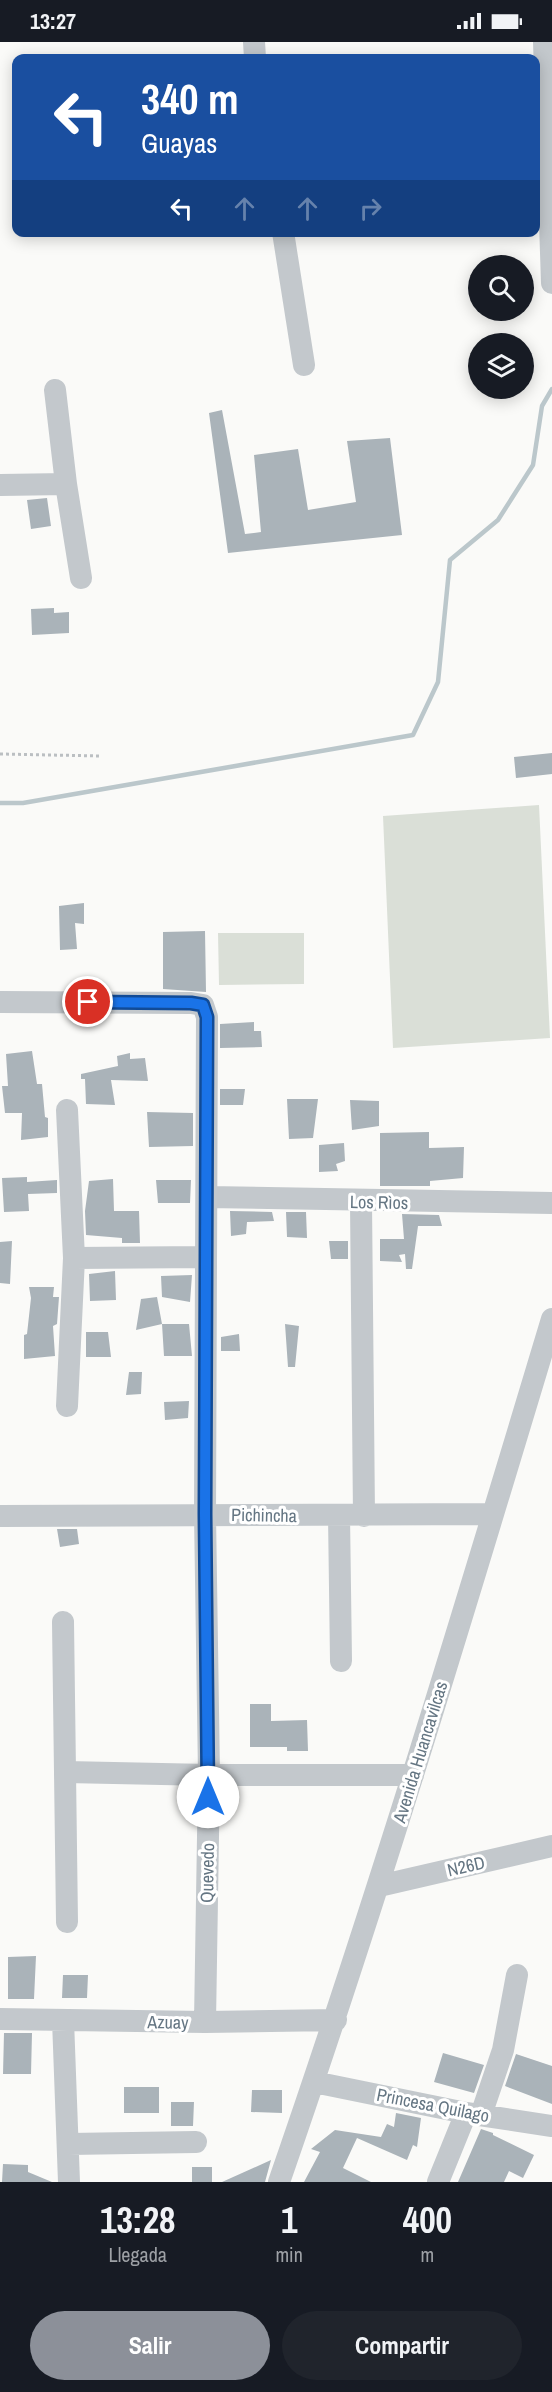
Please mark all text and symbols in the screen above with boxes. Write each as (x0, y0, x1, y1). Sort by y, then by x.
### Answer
text: 13:27 (30, 6, 76, 36)
text: 340 m (141, 71, 239, 127)
icon: left (42, 78, 120, 156)
text: Guayas (141, 125, 217, 161)
icon: left (165, 192, 198, 225)
icon: ahead (228, 192, 261, 225)
icon: ahead (291, 192, 324, 225)
icon: right (354, 192, 387, 225)
map controls (468, 255, 534, 399)
button: search (468, 255, 534, 321)
button: layers (468, 333, 534, 399)
pin (62, 976, 113, 1027)
icon: arrive (71, 985, 104, 1018)
street label: Los Rìos (350, 1189, 408, 1215)
street label: Pichincha (231, 1502, 297, 1528)
street label: Avenida Huancavilcas (386, 1678, 453, 1827)
position arrow (176, 1765, 240, 1829)
street label: Quevedo (194, 1843, 220, 1903)
street label: N26D (445, 1850, 487, 1882)
street label: Azuay (146, 2009, 189, 2035)
street label: Princesa Quilago (375, 2082, 491, 2128)
text: 13:28 (100, 2196, 175, 2244)
text: 1 (281, 2196, 297, 2244)
text: 400 (403, 2196, 452, 2244)
text: Llegada (109, 2241, 167, 2268)
text: min (275, 2241, 303, 2268)
text: m (421, 2241, 434, 2268)
button: Salir (30, 2311, 270, 2380)
button: Compartir (282, 2311, 522, 2380)

